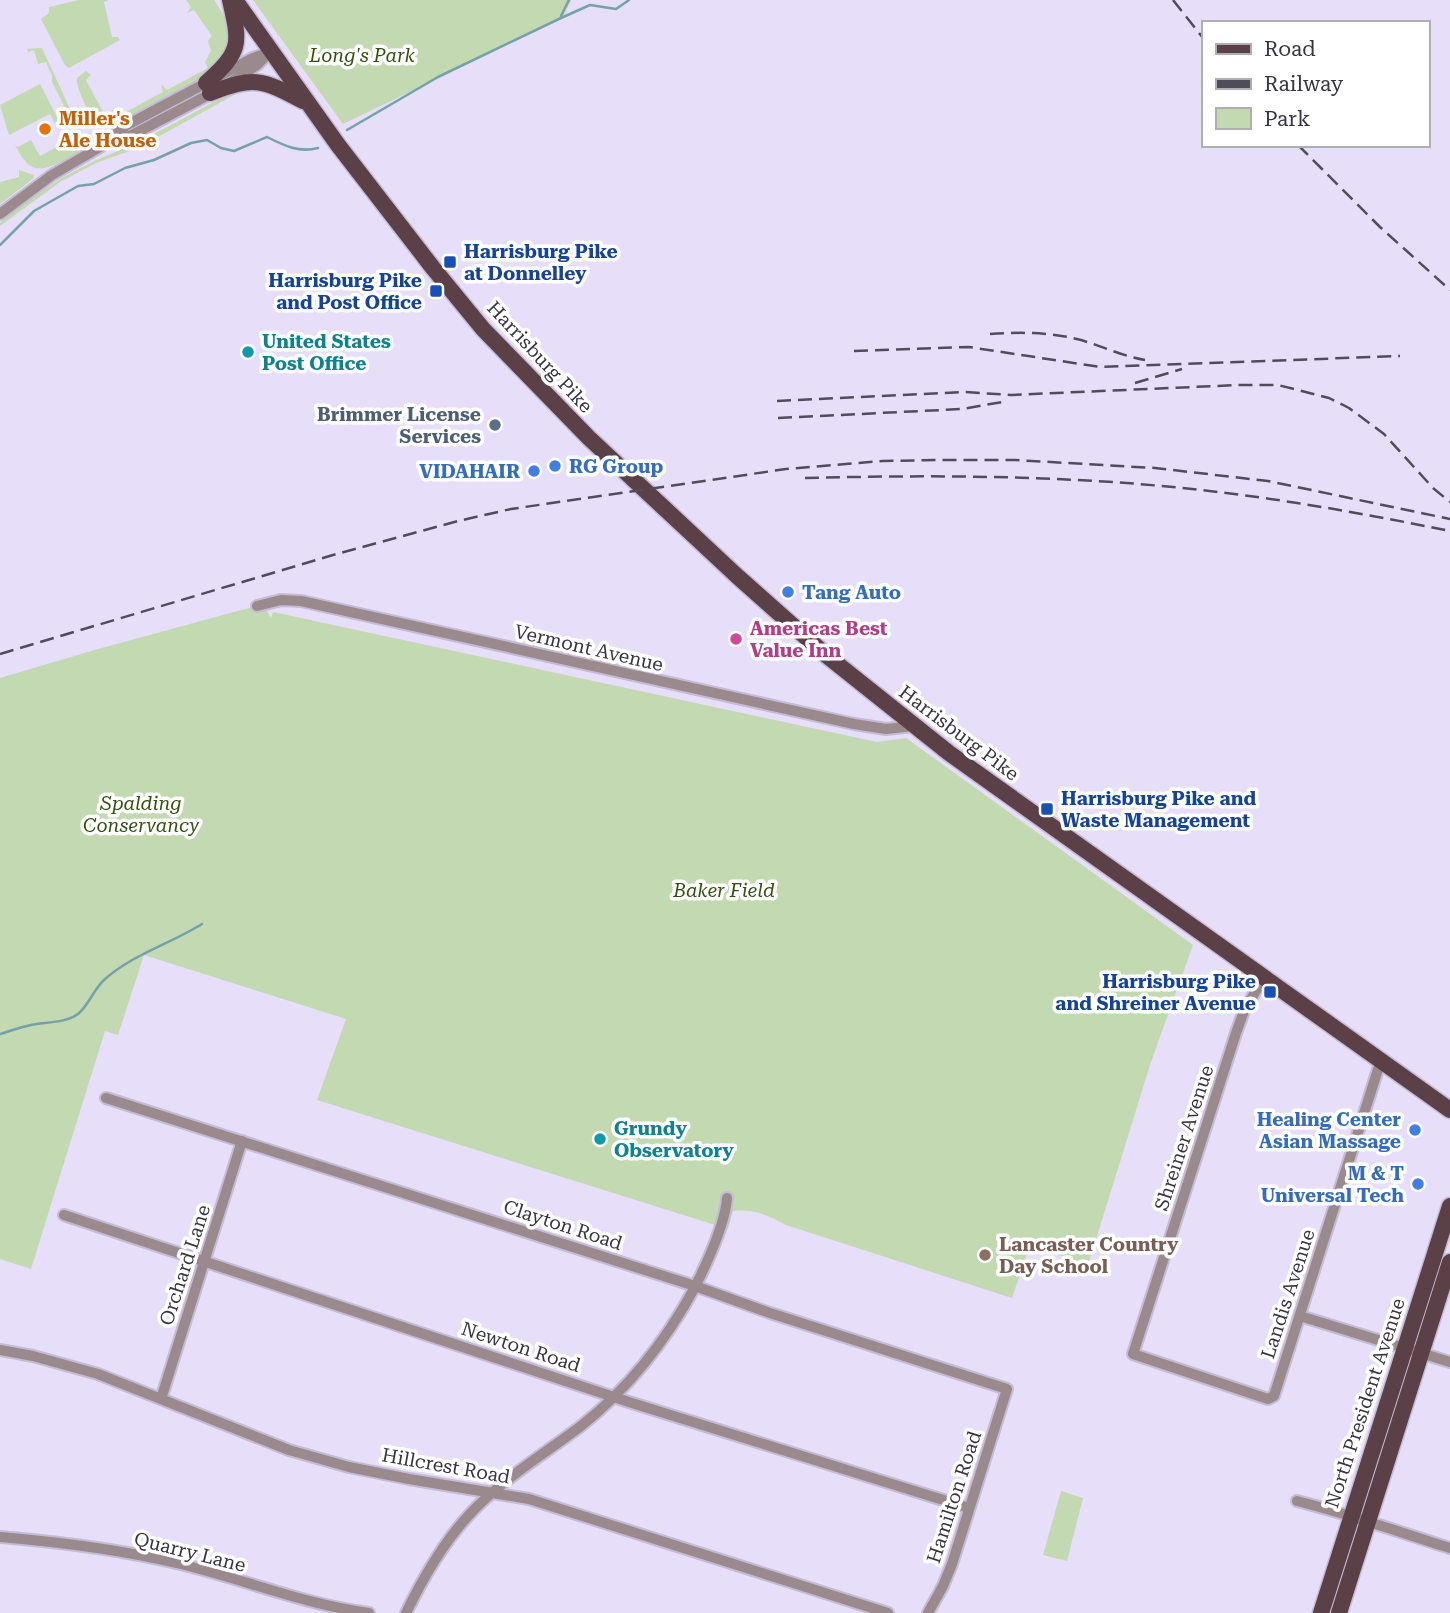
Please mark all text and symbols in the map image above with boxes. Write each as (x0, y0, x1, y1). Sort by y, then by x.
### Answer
legend (1202, 21, 1429, 147)
text: Road (1264, 37, 1316, 61)
park label: Long's Park (308, 44, 415, 67)
text: Railway (1264, 72, 1344, 96)
place label: Miller's Ale House (59, 107, 156, 152)
text: Park (1264, 107, 1310, 131)
marker: Miller's Ale House (37, 121, 53, 137)
place label: Harrisburg Pike at Donnelley (464, 240, 618, 285)
marker: Harrisburg Pike at Donnelley (442, 254, 458, 270)
place label: Harrisburg Pike and Post Office (268, 269, 422, 314)
marker: Harrisburg Pike and Post Office (428, 283, 444, 299)
street label: Harrisburg Pike (482, 296, 598, 418)
place label: United States Post Office (262, 330, 391, 375)
marker: United States Post Office (240, 344, 256, 360)
place label: Brimmer License Services (317, 403, 481, 448)
marker: Brimmer License Services (487, 417, 503, 433)
place label: RG Group (569, 455, 663, 478)
marker: RG Group (547, 458, 563, 474)
place label: VIDAHAIR (419, 460, 520, 483)
marker: VIDAHAIR (526, 463, 542, 479)
place label: Tang Auto (802, 581, 901, 604)
marker: Tang Auto (780, 584, 796, 600)
place label: Americas Best Value Inn (750, 617, 888, 662)
street label: Vermont Avenue (512, 620, 666, 676)
marker: Americas Best Value Inn (728, 631, 744, 647)
street label: Harrisburg Pike (894, 680, 1024, 786)
place label: Harrisburg Pike and Waste Management (1061, 787, 1256, 832)
park label: Spalding Conservancy (83, 792, 199, 837)
marker: Harrisburg Pike and Waste Management (1039, 801, 1055, 817)
park label: Baker Field (672, 879, 775, 902)
place label: Harrisburg Pike and Shreiner Avenue (1055, 970, 1256, 1015)
marker: Harrisburg Pike and Shreiner Avenue (1262, 984, 1278, 1000)
street label: Shreiner Avenue (1150, 1062, 1218, 1214)
place label: Healing Center Asian Massage (1257, 1108, 1401, 1153)
place label: Grundy Observatory (614, 1117, 734, 1162)
marker: Healing Center Asian Massage (1407, 1122, 1423, 1138)
marker: Grundy Observatory (592, 1131, 608, 1147)
place label: M & T Universal Tech (1261, 1162, 1404, 1207)
marker: M & T Universal Tech (1410, 1176, 1426, 1192)
street label: Clayton Road (501, 1195, 625, 1255)
street label: Orchard Lane (155, 1202, 215, 1328)
street label: Landis Avenue (1256, 1226, 1320, 1362)
place label: Lancaster Country Day School (999, 1233, 1179, 1278)
marker: Lancaster Country Day School (977, 1247, 993, 1263)
street label: North President Avenue (1320, 1295, 1410, 1511)
street label: Newton Road (459, 1317, 583, 1377)
street label: Hamilton Road (922, 1428, 986, 1566)
street label: Hillcrest Road (380, 1443, 512, 1489)
street label: Quarry Lane (132, 1527, 248, 1577)

